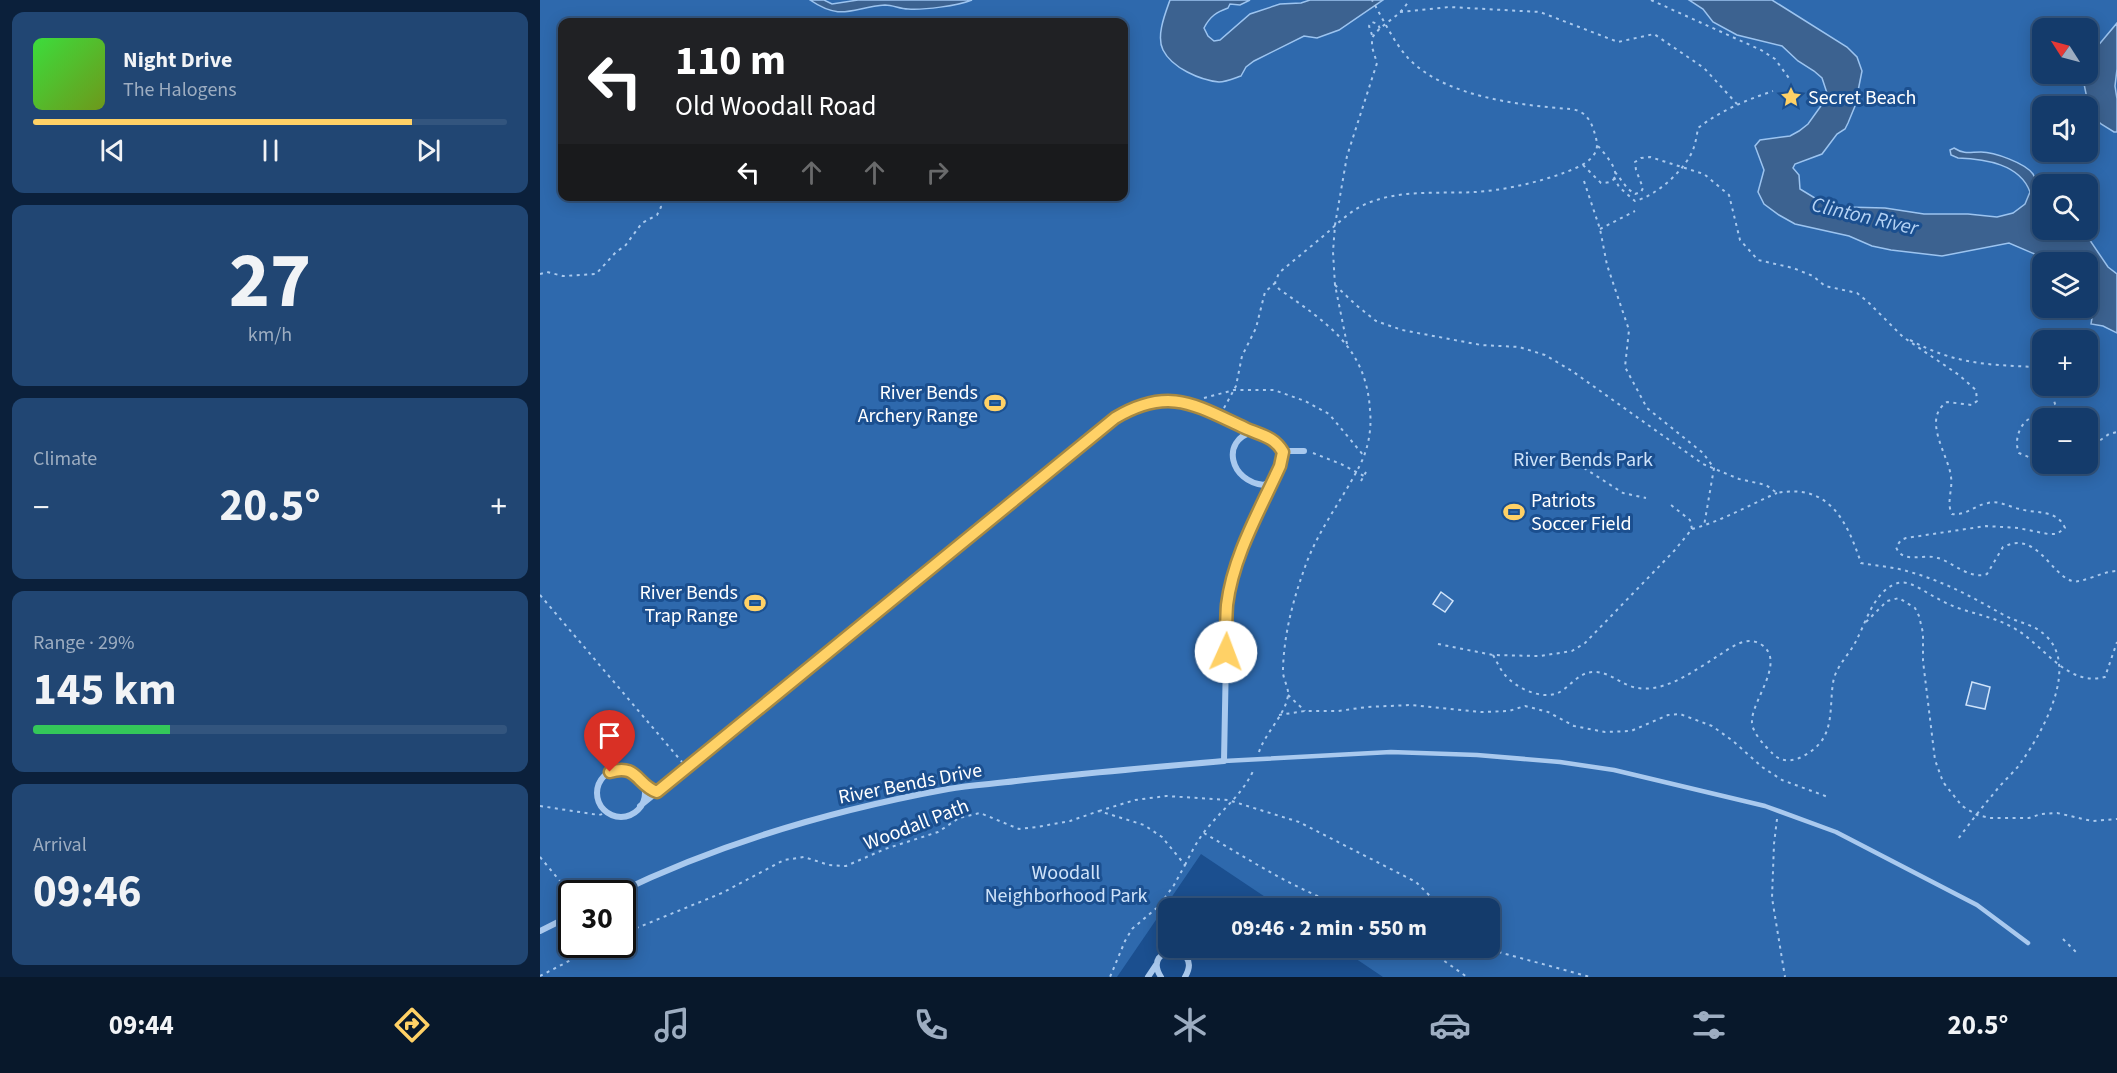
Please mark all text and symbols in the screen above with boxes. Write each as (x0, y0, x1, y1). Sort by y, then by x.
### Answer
north arrow (2032, 18, 2098, 84)
map controls (2032, 18, 2098, 474)
text: 110 m (675, 31, 786, 91)
icon: left (576, 42, 654, 120)
text: Night Drive (123, 44, 232, 76)
text: The Halogens (123, 76, 237, 104)
place label: Secret Beach (1808, 84, 1916, 112)
place icon: Secret Beach (1779, 85, 1803, 109)
text: Old Woodall Road (675, 87, 876, 126)
button: sound (2032, 96, 2098, 162)
icon: previous (96, 134, 129, 167)
icon: pause (254, 134, 287, 167)
icon: next (412, 134, 445, 167)
icon: left (732, 156, 765, 189)
icon: ahead (795, 156, 828, 189)
icon: ahead (858, 156, 891, 189)
icon: right (921, 156, 954, 189)
button: search (2032, 174, 2098, 240)
water label: Clinton River (1809, 189, 1922, 243)
text: 27 (229, 226, 311, 337)
button: layers (2032, 252, 2098, 318)
text: km/h (248, 321, 292, 349)
button: + (2032, 330, 2098, 396)
place label: River Bends Archery Range (858, 379, 978, 430)
sports icon: River Bends Archery Range (983, 391, 1007, 415)
button: − (2032, 408, 2098, 474)
text: Climate (33, 445, 97, 473)
park label: River Bends Park (1513, 446, 1653, 474)
text: 20.5° (219, 474, 321, 538)
text: − (33, 484, 49, 531)
text: + (491, 484, 507, 531)
place label: Patriots Soccer Field (1531, 487, 1632, 538)
sports icon: Patriots Soccer Field (1502, 500, 1526, 524)
place label: River Bends Trap Range (639, 579, 738, 630)
sports icon: River Bends Trap Range (743, 591, 767, 615)
position arrow (1194, 620, 1258, 684)
text: Range · 29% (33, 629, 134, 657)
text: 145 km (33, 658, 177, 722)
pin (584, 710, 635, 772)
icon: arrive (593, 719, 626, 752)
street label: River Bends Drive (836, 756, 985, 812)
street label: Woodall Path (860, 792, 973, 858)
text: Arrival (33, 831, 87, 859)
park label: Woodall Neighborhood Park (985, 859, 1147, 910)
text: 09:46 (33, 860, 142, 924)
speed limit sign: 30 (558, 880, 636, 958)
text: 09:46 · 2 min · 550 m (1231, 912, 1427, 944)
icon: directions (391, 1004, 433, 1046)
icon: music (651, 1004, 693, 1046)
icon: phone (910, 1004, 952, 1046)
icon: climate (1169, 1004, 1211, 1046)
icon: car (1429, 1004, 1471, 1046)
icon: filters (1688, 1004, 1730, 1046)
text: 09:44 (109, 1006, 174, 1045)
text: 20.5° (1948, 1006, 2008, 1045)

